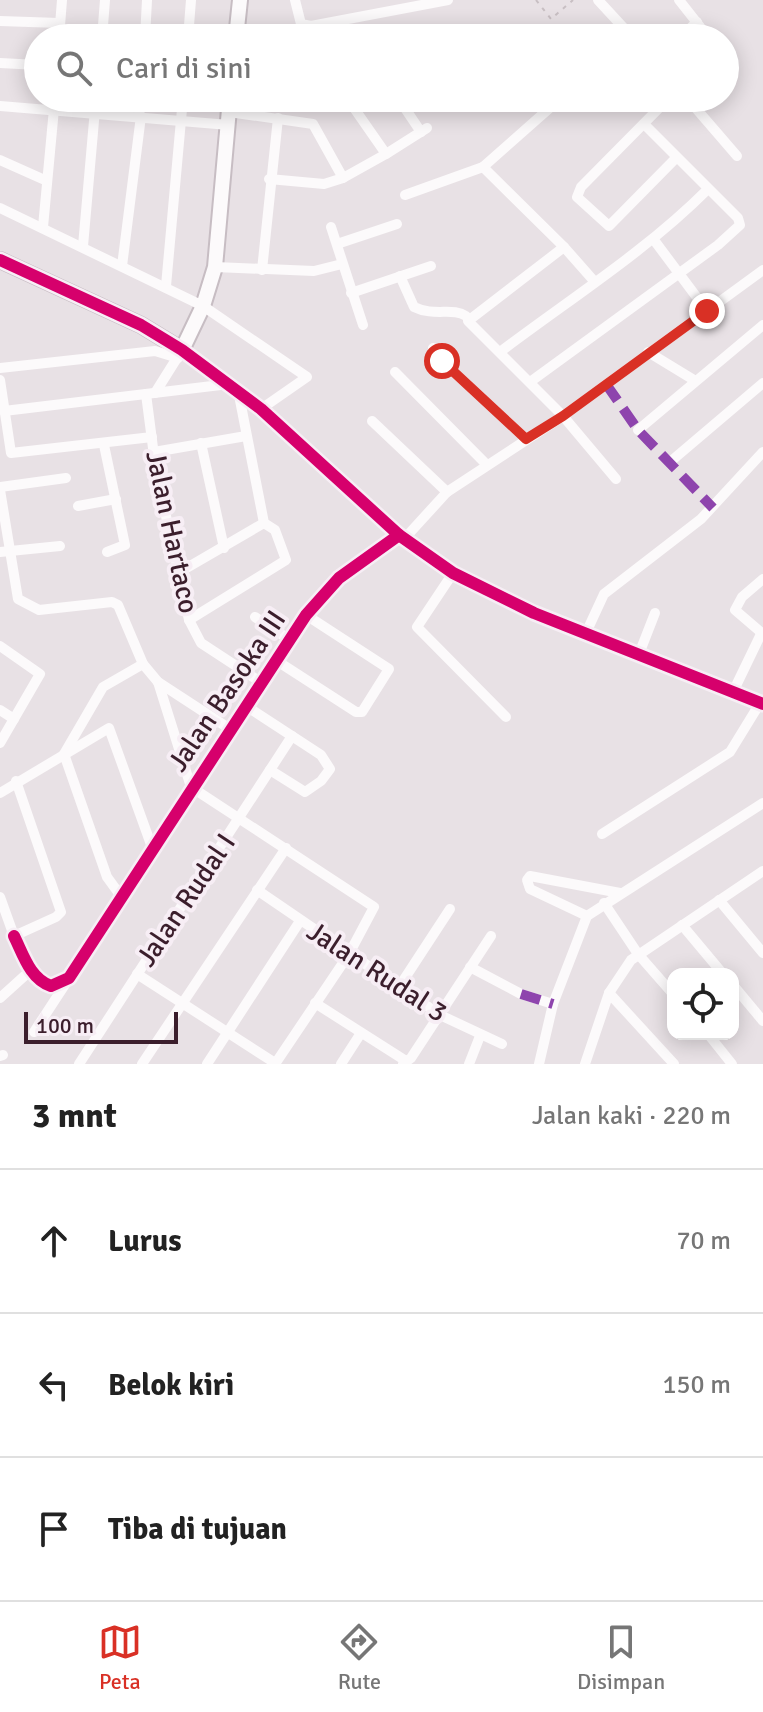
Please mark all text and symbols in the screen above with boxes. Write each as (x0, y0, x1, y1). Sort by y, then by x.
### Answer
search box (24, 24, 739, 112)
icon: search (52, 46, 96, 90)
text: Cari di sini (116, 50, 252, 87)
route end (689, 293, 725, 329)
route start (424, 343, 460, 379)
street label: Jalan Hartaco (138, 448, 206, 616)
street label: Jalan Basoka III (161, 604, 293, 778)
street label: Jalan Rudal I (129, 827, 243, 973)
street label: Jalan Rudal 3 (301, 914, 453, 1030)
map controls (667, 968, 739, 1040)
button: locate (667, 968, 739, 1040)
scale bar (24, 1008, 178, 1044)
text: 100 m (36, 1012, 94, 1039)
text: 3 mnt (32, 1095, 117, 1137)
text: Jalan kaki · 220 m (532, 1100, 731, 1132)
icon: ahead (32, 1219, 76, 1263)
text: Lurus (108, 1223, 182, 1260)
text: 70 m (676, 1225, 731, 1257)
icon: left (32, 1363, 76, 1407)
text: Belok kiri (108, 1367, 234, 1404)
text: 150 m (662, 1369, 731, 1401)
icon: arrive (32, 1507, 76, 1551)
text: Tiba di tujuan (108, 1511, 287, 1548)
tab: Peta (98, 1620, 142, 1695)
tab: Rute (337, 1620, 381, 1695)
tab: Disimpan (577, 1620, 665, 1695)

